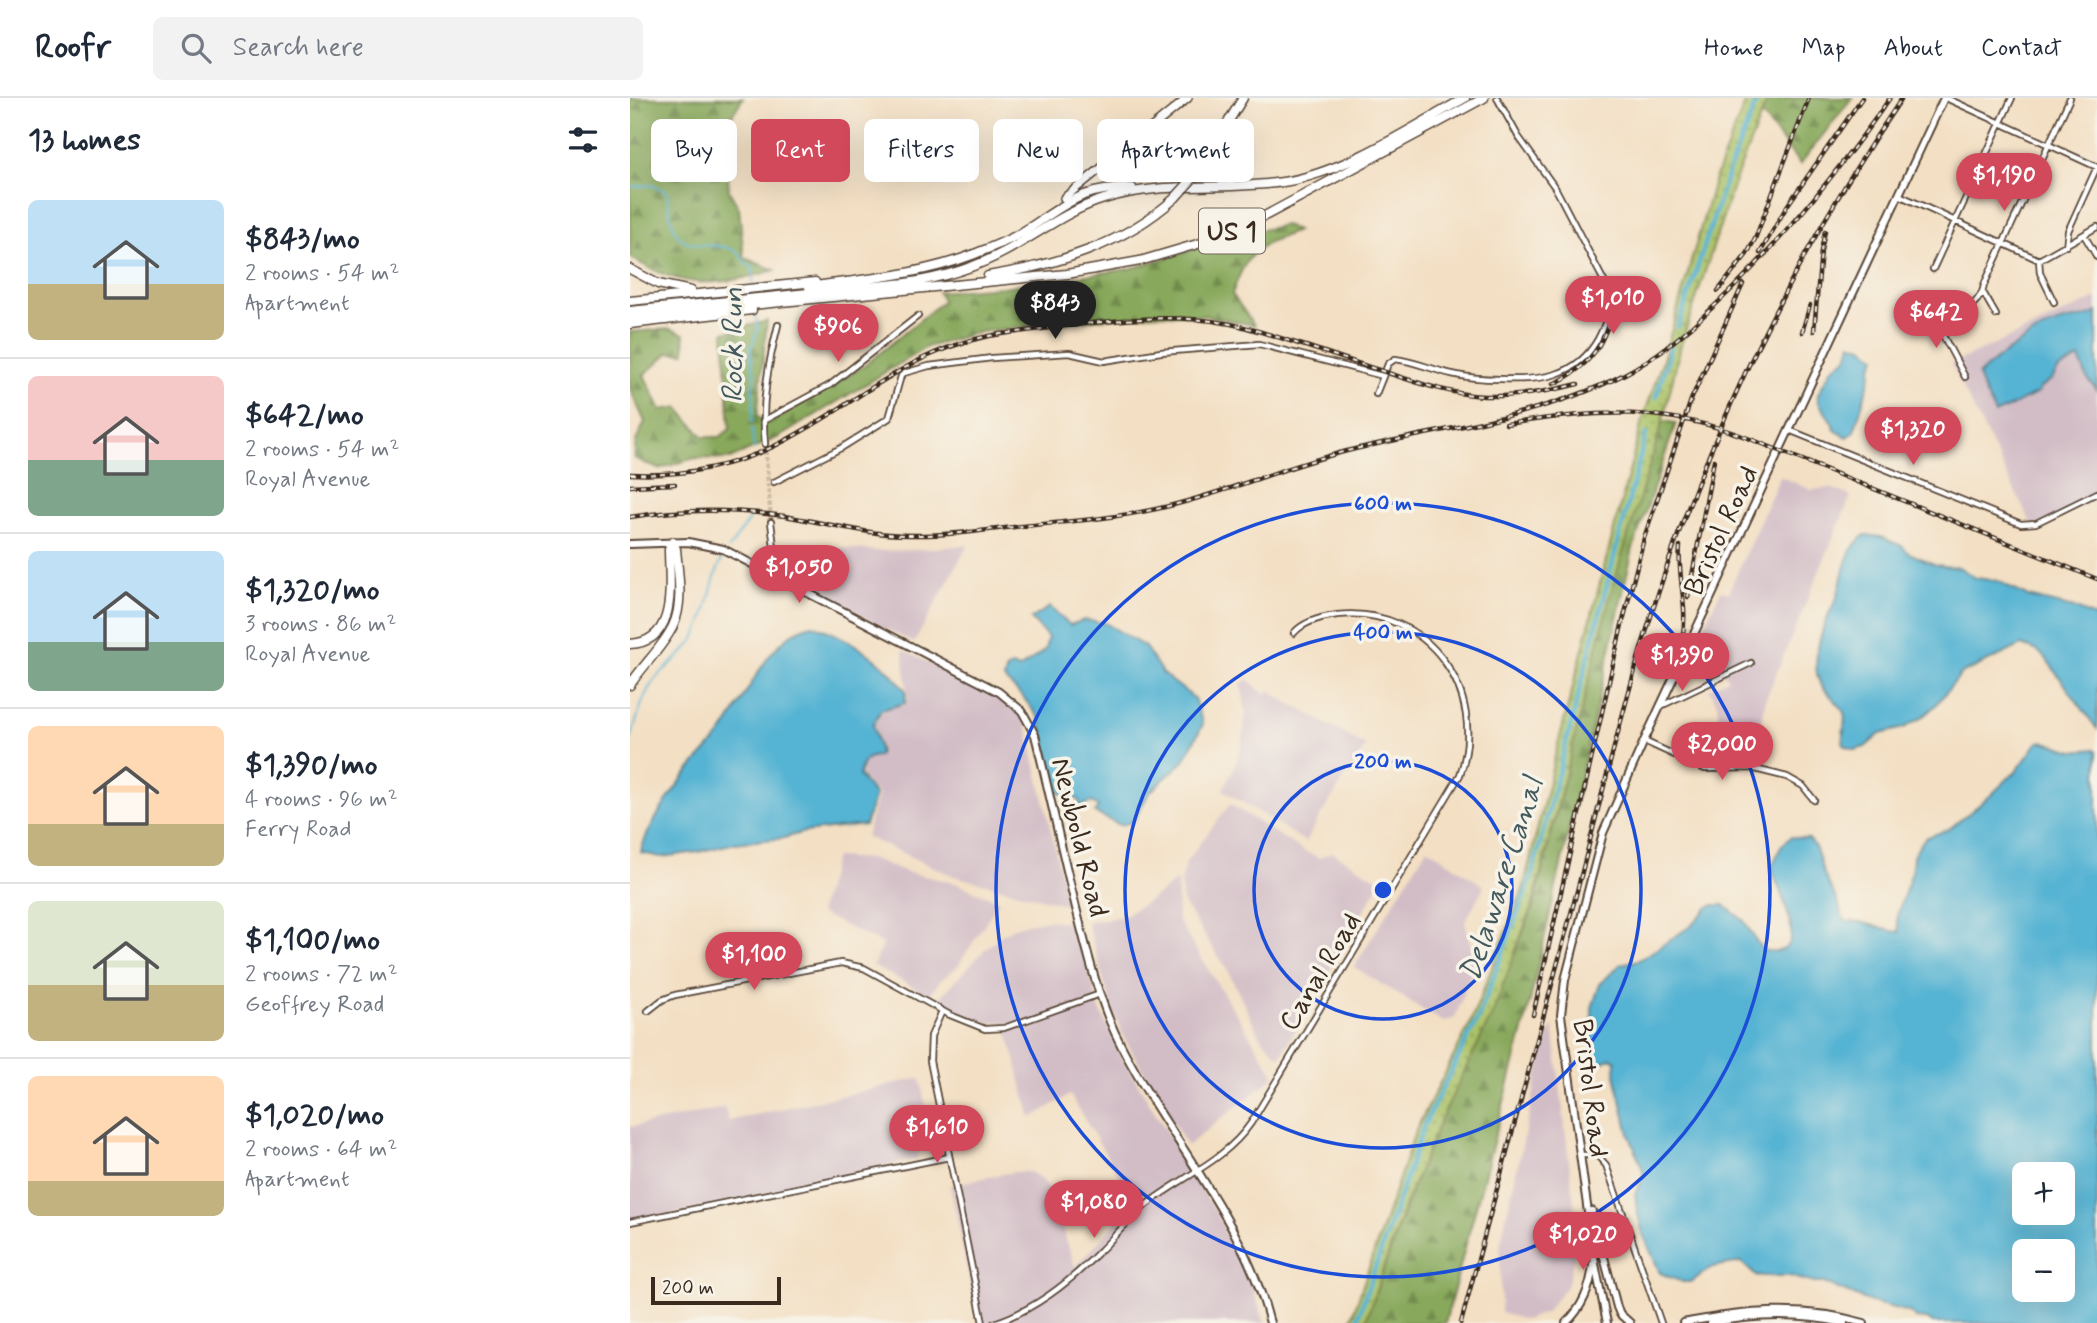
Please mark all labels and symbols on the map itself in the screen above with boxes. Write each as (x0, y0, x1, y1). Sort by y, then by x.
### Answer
pin: $1,190 (1947, 153, 2061, 213)
road number: US 1 (1199, 208, 1265, 254)
pin: $1,010 (1556, 276, 1670, 336)
pin: $843 (1014, 282, 1096, 341)
water label: Rock Run (714, 287, 753, 403)
pin: $642 (1895, 290, 1977, 350)
pin: $906 (797, 304, 879, 364)
pin: $1,320 (1856, 408, 1970, 467)
street label: Bristol Road (1676, 460, 1768, 602)
text: 600 m (1354, 490, 1412, 518)
pin: $1,050 (742, 546, 856, 605)
text: 400 m (1353, 619, 1413, 647)
pin: $1,390 (1625, 634, 1739, 693)
pin: $2,000 (1665, 722, 1779, 782)
text: 200 m (1354, 748, 1412, 776)
street label: Newbold Road (1041, 754, 1116, 921)
water label: Delaware Canal (1451, 771, 1554, 986)
centre of rings (1371, 878, 1395, 902)
street label: Canal Road (1271, 906, 1371, 1038)
pin: $1,100 (697, 932, 811, 992)
street label: Bristol Road (1563, 1017, 1616, 1160)
pin: $1,610 (880, 1105, 994, 1165)
pin: $1,080 (1037, 1180, 1151, 1240)
pin: $1,020 (1526, 1212, 1640, 1272)
scale bar (651, 1274, 780, 1306)

